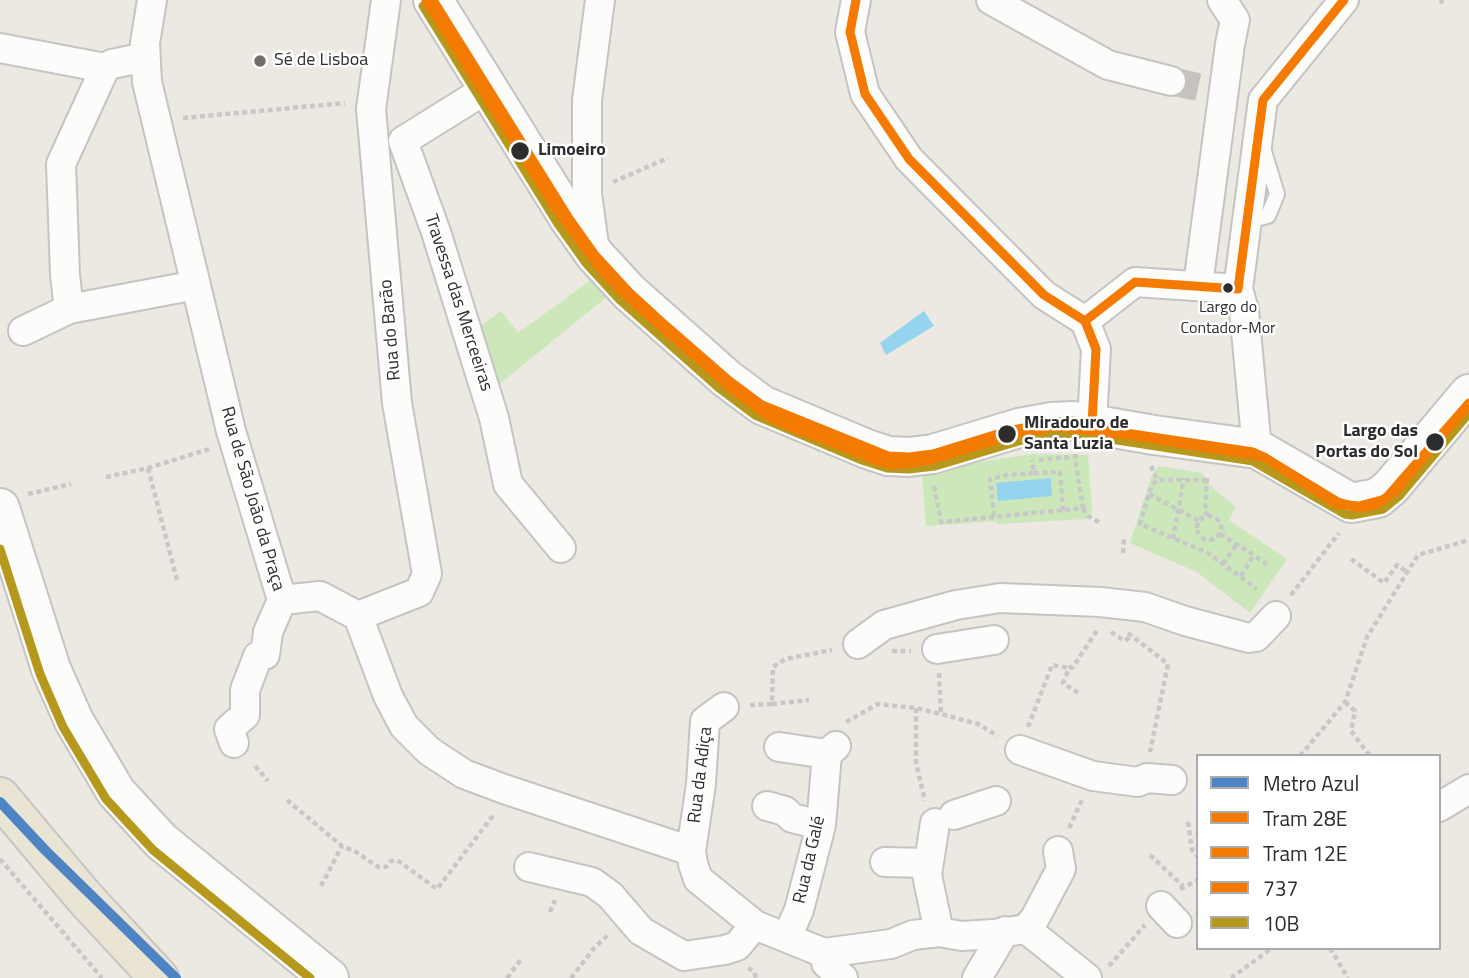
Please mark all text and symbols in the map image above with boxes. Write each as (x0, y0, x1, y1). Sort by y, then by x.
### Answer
place label: Sé de Lisboa (274, 50, 368, 72)
marker: Sé de Lisboa (252, 53, 268, 69)
marker: Limoeiro (509, 140, 531, 162)
place label: Limoeiro (538, 140, 606, 162)
street label: Travessa das Merceeiras (419, 212, 497, 394)
street label: Rua do Barão (376, 279, 406, 381)
marker: Largo do Contador-Mor (1221, 281, 1235, 295)
place label: Largo do Contador-Mor (1180, 298, 1276, 336)
street label: Rua de São João da Praça (215, 404, 289, 594)
place label: Miradouro de Santa Luzia (1024, 413, 1129, 456)
place label: Largo das Portas do Sol (1315, 421, 1418, 464)
marker: Miradouro de Santa Luzia (996, 423, 1018, 445)
marker: Largo das Portas do Sol (1424, 431, 1446, 453)
street label: Rua da Adiça (684, 726, 718, 824)
legend (1196, 754, 1441, 950)
text: Metro Azul (1263, 767, 1359, 799)
text: Tram 28E (1263, 802, 1347, 834)
street label: Rua da Galé (789, 814, 831, 906)
text: Tram 12E (1263, 837, 1347, 869)
text: 737 (1263, 872, 1298, 904)
text: 10B (1263, 907, 1299, 939)

